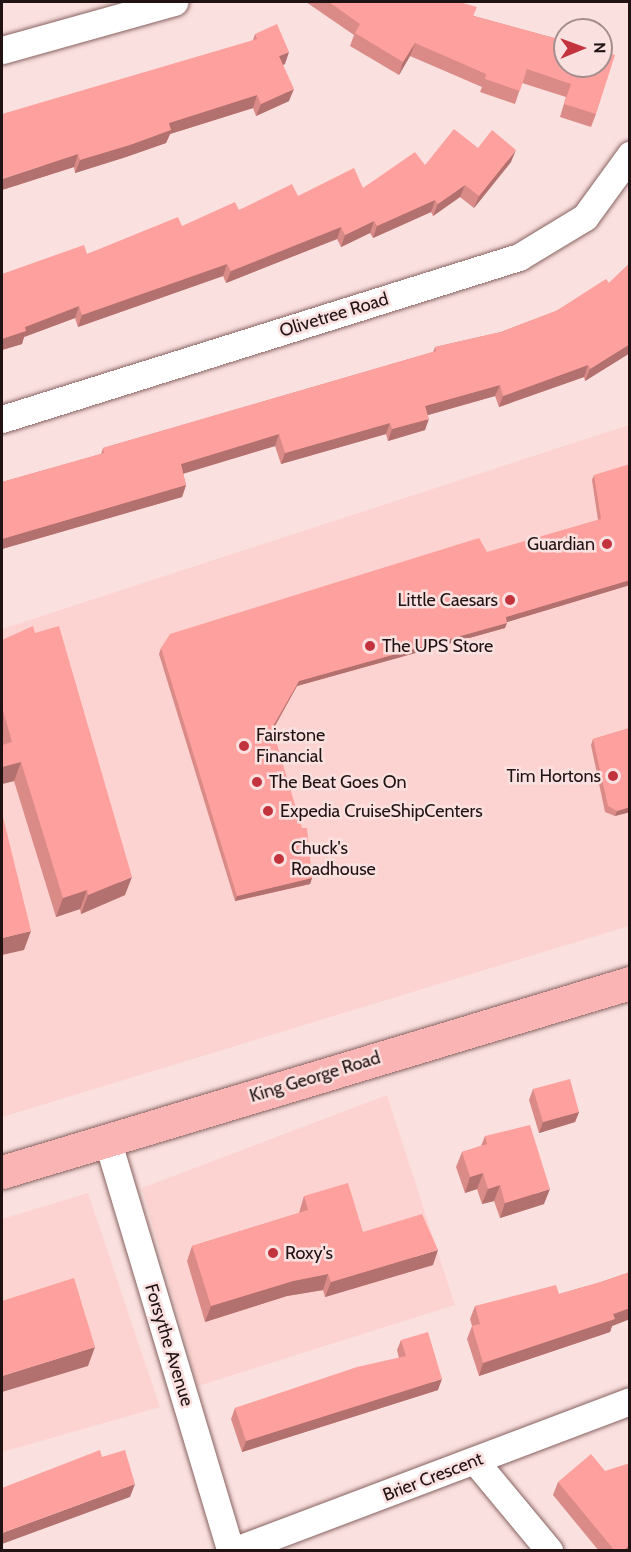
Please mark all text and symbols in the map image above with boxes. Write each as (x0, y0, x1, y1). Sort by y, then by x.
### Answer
north arrow (553, 18, 613, 78)
text: N (590, 42, 609, 54)
street label: Olivetree Road (277, 288, 391, 342)
place label: Guardian (527, 533, 595, 555)
marker: Guardian (600, 537, 614, 551)
place label: Little Caesars (397, 589, 498, 611)
marker: Little Caesars (503, 593, 517, 607)
place label: The UPS Store (382, 635, 493, 657)
marker: The UPS Store (363, 639, 377, 653)
place label: Fairstone Financial (256, 725, 325, 768)
marker: Fairstone Financial (237, 739, 251, 753)
place label: Tim Hortons (506, 765, 601, 787)
marker: Tim Hortons (606, 769, 620, 783)
place label: The Beat Goes On (269, 771, 406, 793)
marker: The Beat Goes On (250, 775, 264, 789)
place label: Expedia CruiseShipCenters (280, 800, 483, 822)
marker: Expedia CruiseShipCenters (261, 804, 275, 818)
place label: Chuck's Roadhouse (291, 838, 376, 880)
marker: Chuck's Roadhouse (272, 852, 286, 866)
street label: King George Road (247, 1047, 383, 1107)
place label: Roxy's (285, 1242, 333, 1264)
marker: Roxy's (266, 1246, 280, 1260)
street label: Forsythe Avenue (140, 1281, 198, 1409)
street label: Brier Crescent (380, 1448, 486, 1506)

